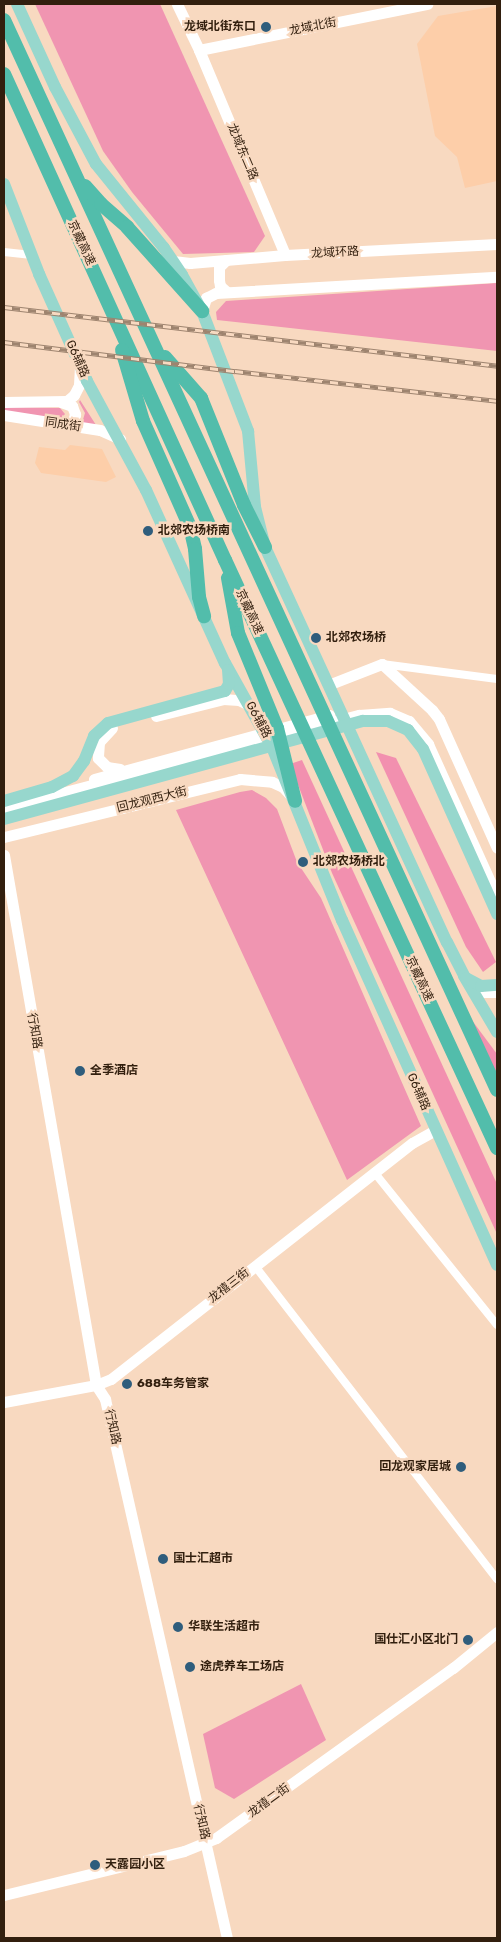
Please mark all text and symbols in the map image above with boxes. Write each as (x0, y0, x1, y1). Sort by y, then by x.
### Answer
street label: 龙域北街 (288, 15, 338, 39)
place label: 龙域北街东口 (184, 20, 256, 34)
marker: 龙域北街东口 (260, 21, 272, 33)
street label: 龙域东二路 (224, 122, 260, 182)
street label: 京藏高速 (64, 218, 98, 268)
street label: 龙域环路 (311, 245, 359, 261)
street label: G6辅路 (62, 338, 92, 380)
street label: 同成街 (44, 415, 82, 435)
place label: 北郊农场桥南 (158, 524, 230, 538)
marker: 北郊农场桥南 (142, 525, 154, 537)
street label: 京藏高速 (232, 587, 266, 637)
place label: 北郊农场桥 (326, 631, 386, 645)
marker: 北郊农场桥 (310, 632, 322, 644)
street label: G6辅路 (242, 699, 274, 741)
street label: 回龙观西大街 (115, 784, 189, 816)
place label: 北郊农场桥北 (313, 855, 385, 869)
marker: 北郊农场桥北 (297, 856, 309, 868)
street label: 京藏高速 (402, 954, 436, 1004)
street label: 行知路 (24, 1012, 44, 1050)
place label: 全季酒店 (90, 1064, 138, 1078)
marker: 全季酒店 (74, 1065, 86, 1077)
street label: G6辅路 (403, 1071, 433, 1113)
street label: 龙禧三街 (206, 1266, 252, 1306)
place label: 688车务管家 (137, 1377, 209, 1391)
marker: 688车务管家 (121, 1378, 133, 1390)
street label: 行知路 (101, 1408, 123, 1446)
place label: 回龙观家居城 (379, 1460, 451, 1474)
marker: 回龙观家居城 (455, 1461, 467, 1473)
place label: 国士汇超市 (173, 1552, 233, 1566)
marker: 国士汇超市 (157, 1553, 169, 1565)
place label: 华联生活超市 (188, 1620, 260, 1634)
marker: 华联生活超市 (172, 1621, 184, 1633)
place label: 国仕汇小区北门 (374, 1633, 458, 1647)
marker: 国仕汇小区北门 (462, 1634, 474, 1646)
place label: 途虎养车工场店 (200, 1660, 284, 1674)
marker: 途虎养车工场店 (184, 1661, 196, 1673)
street label: 龙禧二街 (245, 1781, 293, 1821)
street label: 行知路 (190, 1803, 212, 1841)
place label: 天露园小区 (105, 1858, 165, 1872)
marker: 天露园小区 (89, 1859, 101, 1871)

